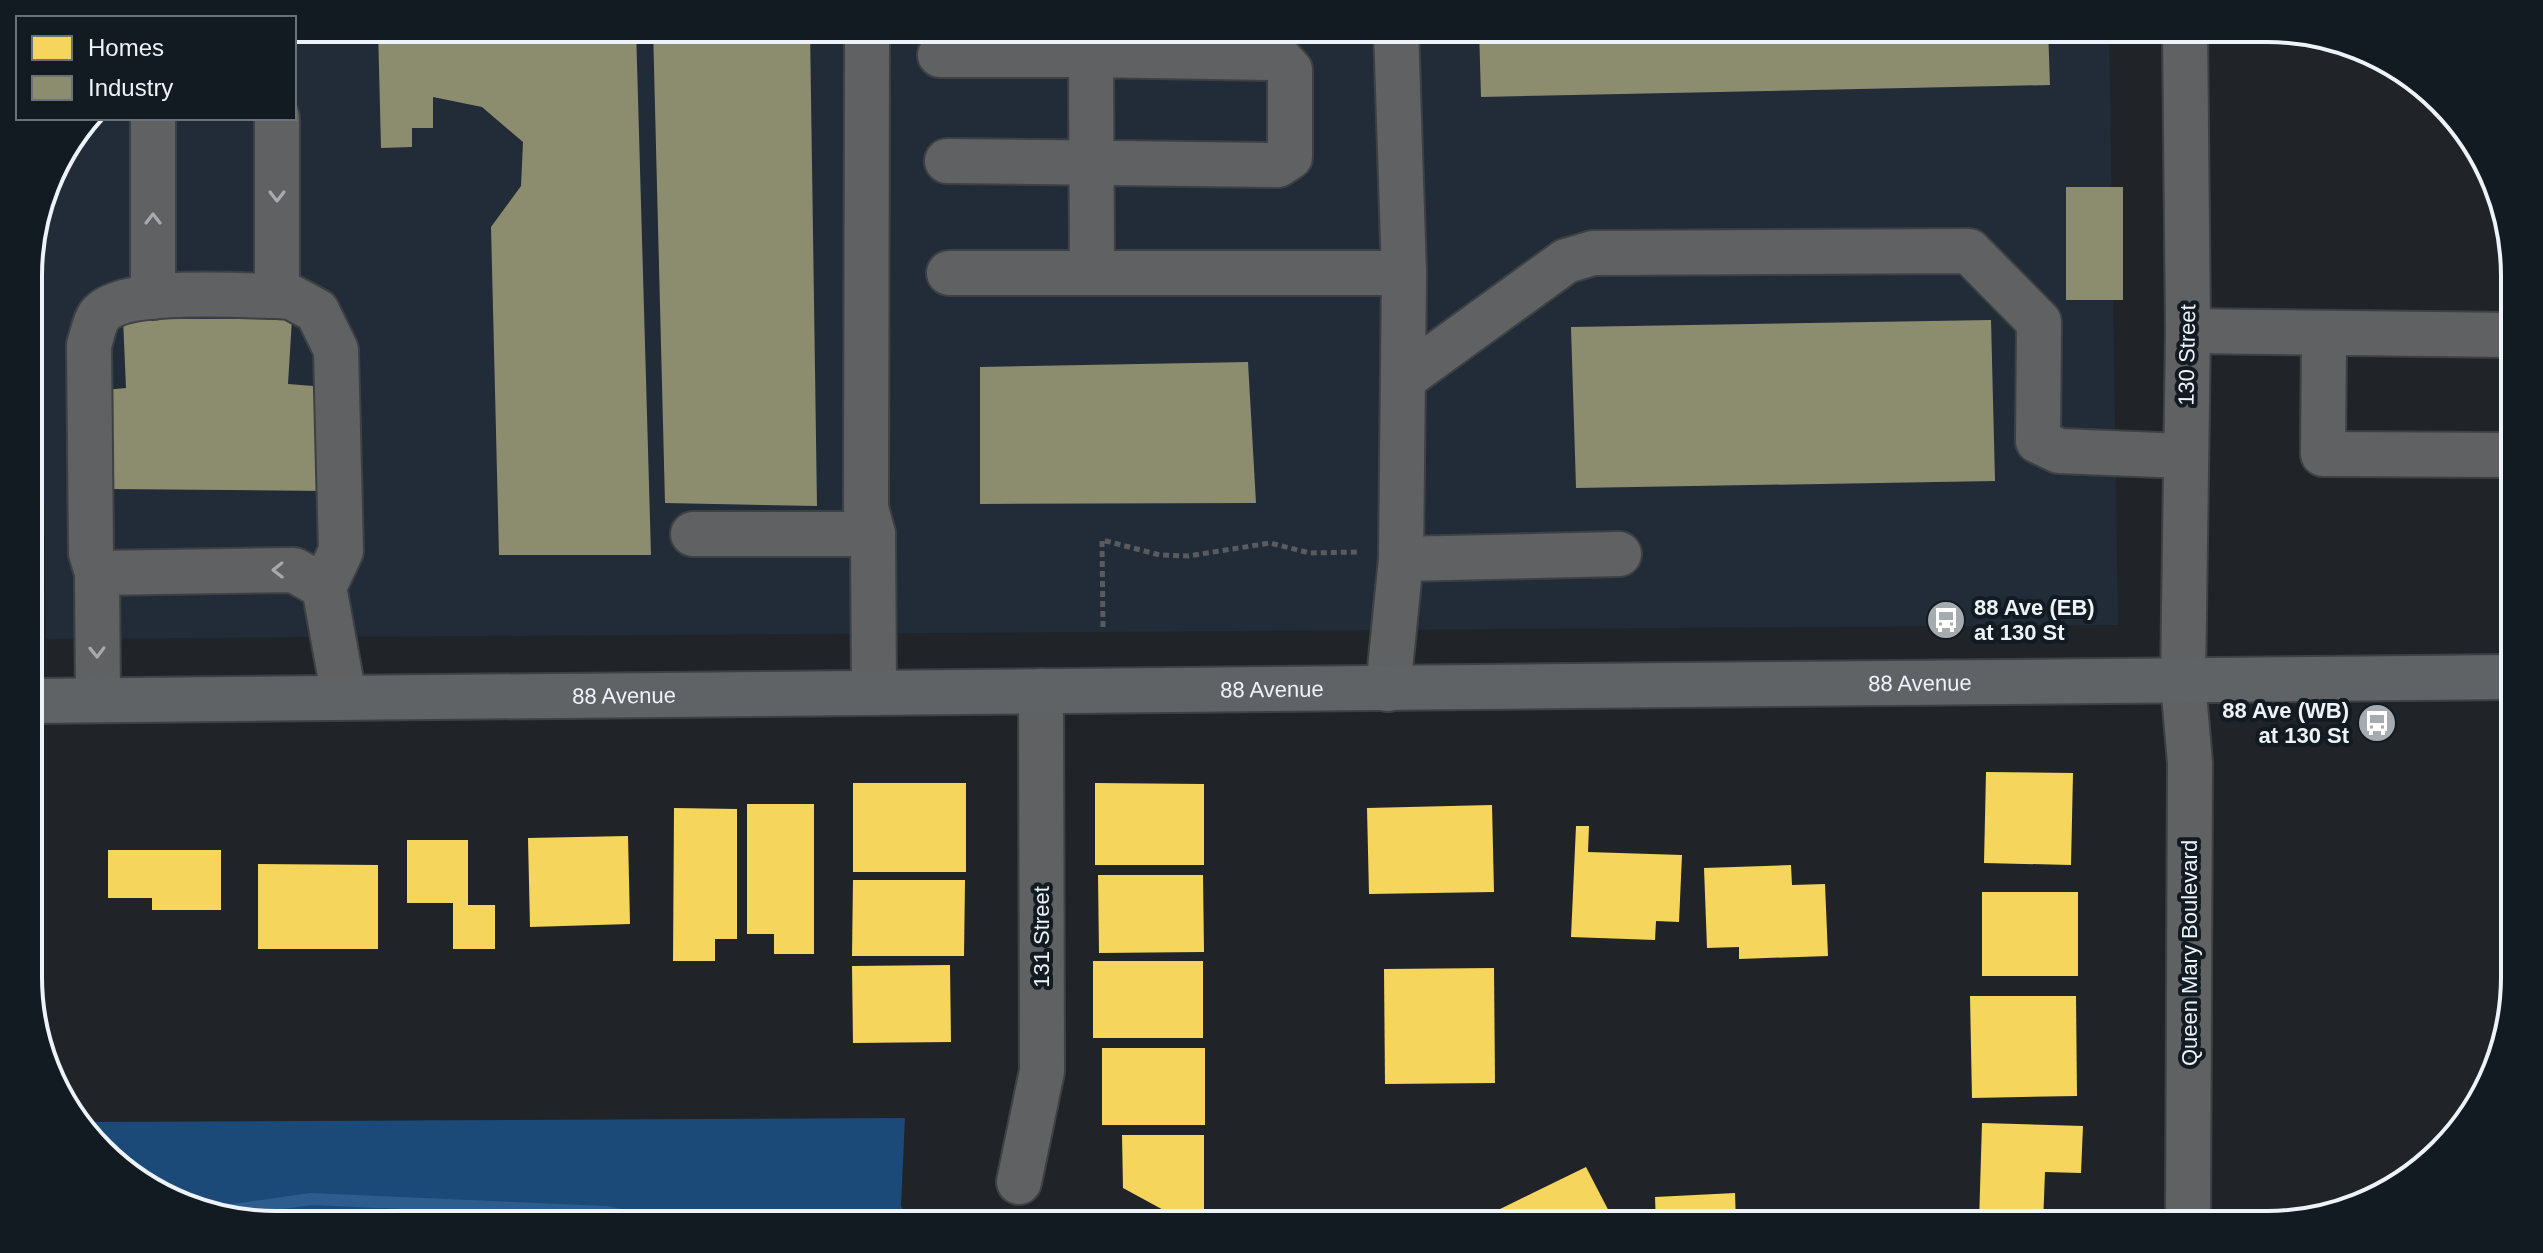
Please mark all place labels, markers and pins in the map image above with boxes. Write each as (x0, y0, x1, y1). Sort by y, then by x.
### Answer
place label: 88 Ave (EB) at 130 St (1974, 595, 2095, 645)
bus stop icon: 88 Ave (EB) at 130 St (1925, 599, 1967, 641)
place label: 88 Ave (WB) at 130 St (2222, 698, 2350, 748)
bus stop icon: 88 Ave (WB) at 130 St (2356, 702, 2398, 744)

